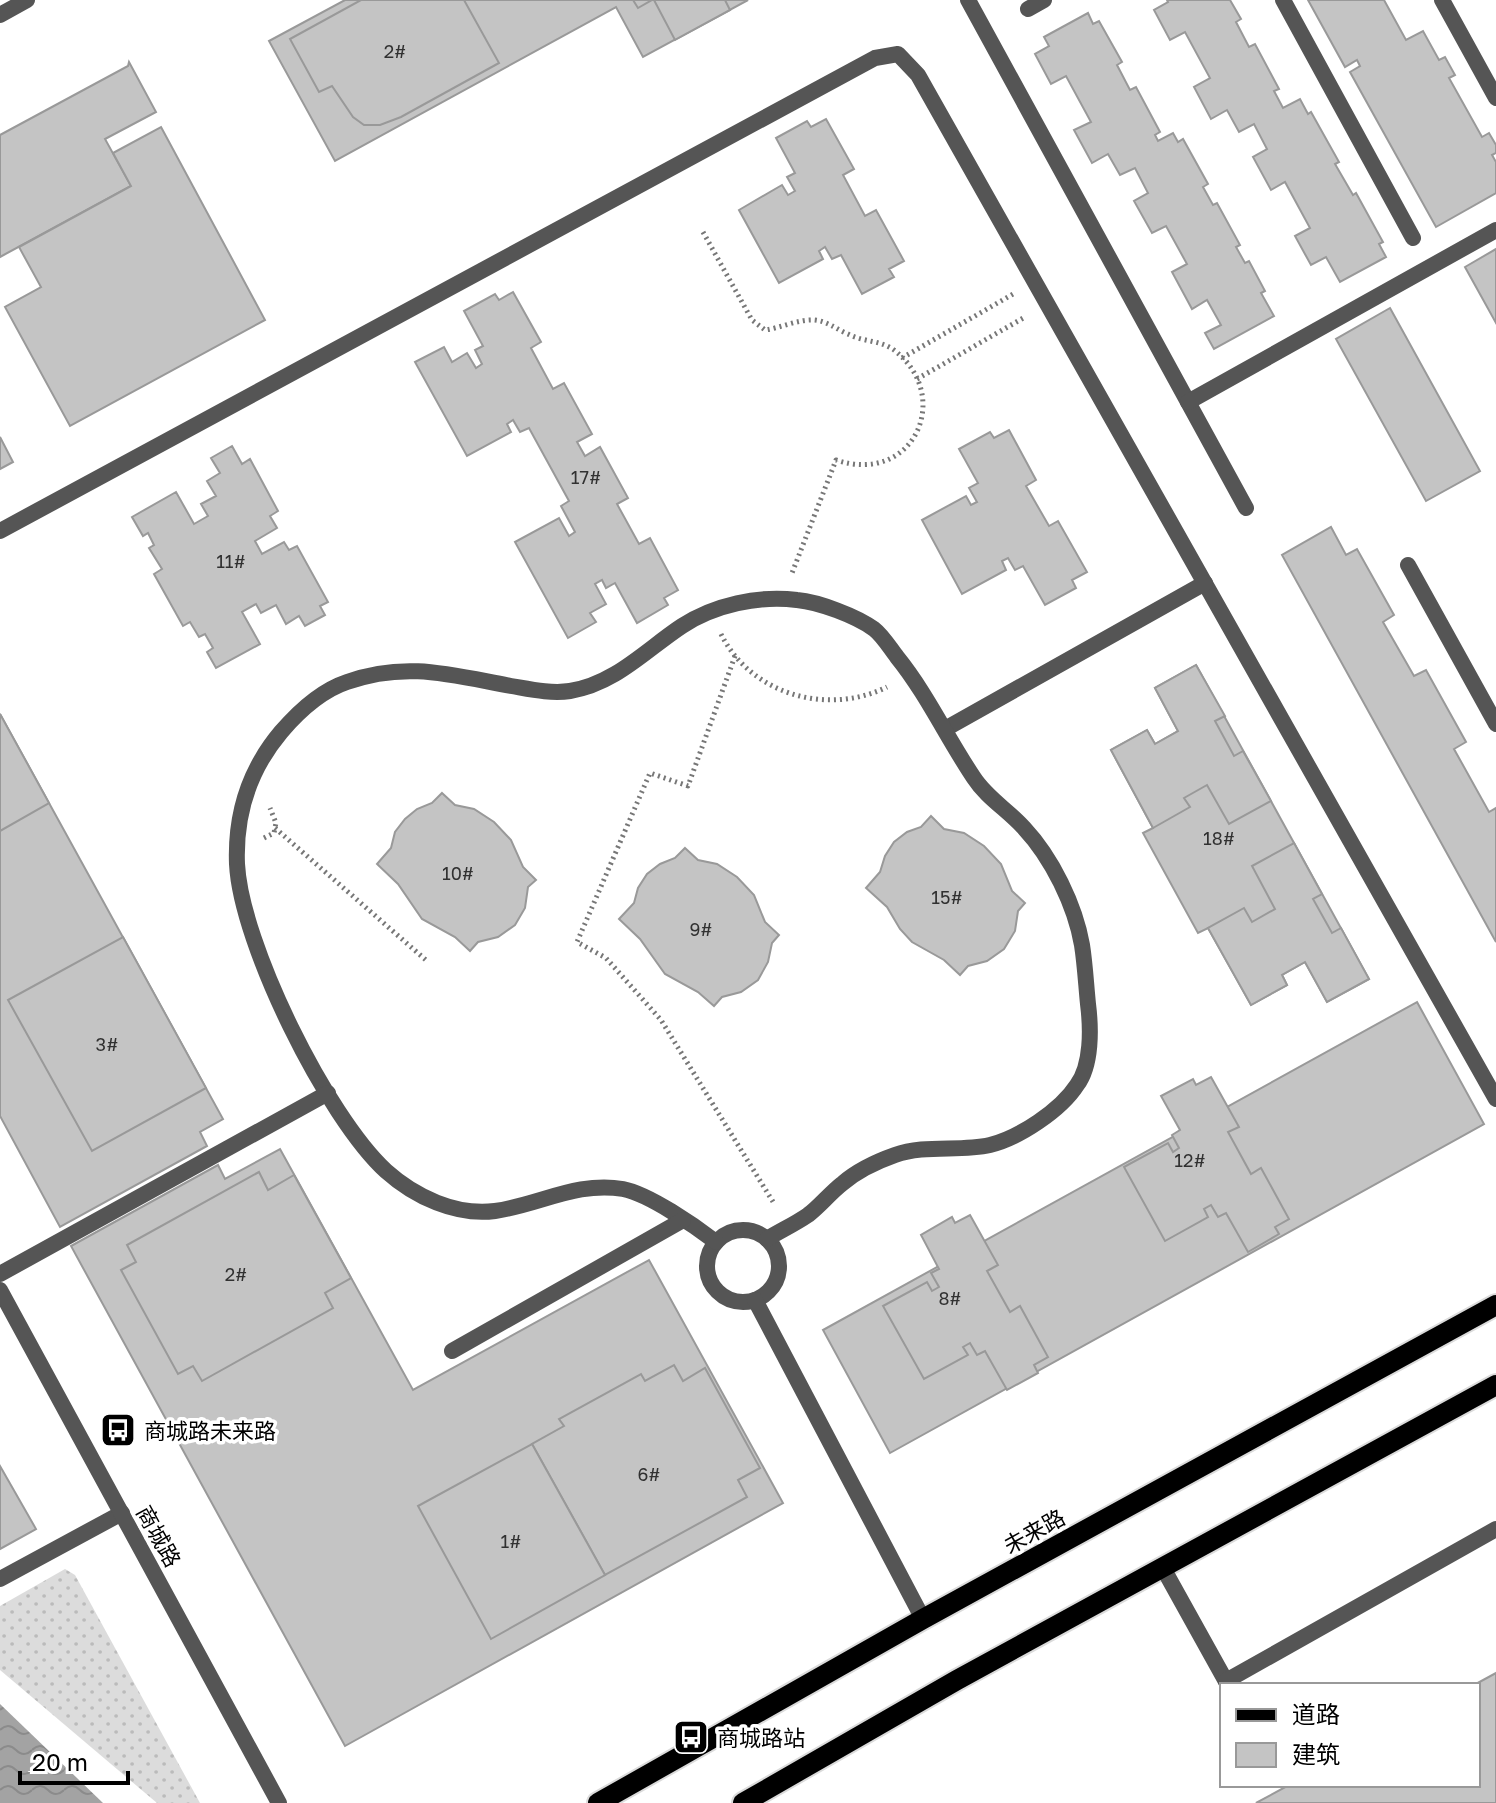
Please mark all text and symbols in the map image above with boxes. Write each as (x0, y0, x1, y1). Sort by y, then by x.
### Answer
house number: 2# (384, 40, 406, 62)
house number: 17# (571, 466, 601, 488)
house number: 11# (216, 550, 246, 572)
house number: 18# (1203, 827, 1235, 849)
house number: 10# (442, 862, 474, 884)
house number: 15# (931, 886, 963, 908)
house number: 9# (689, 918, 713, 940)
house number: 3# (96, 1033, 118, 1055)
house number: 12# (1174, 1149, 1206, 1171)
house number: 2# (225, 1263, 247, 1285)
house number: 8# (938, 1287, 962, 1309)
bus stop icon: 商城路未来路 (99, 1411, 137, 1449)
place label: 商城路未来路 (144, 1417, 276, 1444)
house number: 6# (637, 1463, 661, 1485)
street label: 商城路 (131, 1501, 187, 1571)
street label: 未来路 (999, 1503, 1069, 1559)
house number: 1# (501, 1530, 521, 1552)
legend (1220, 1683, 1480, 1787)
text: 道路 (1292, 1699, 1340, 1728)
bus stop icon: 商城路站 (672, 1718, 710, 1756)
place label: 商城路站 (717, 1724, 805, 1751)
scale bar (20, 1735, 128, 1785)
text: 建筑 (1292, 1739, 1340, 1768)
text: 20 m (32, 1747, 88, 1776)

